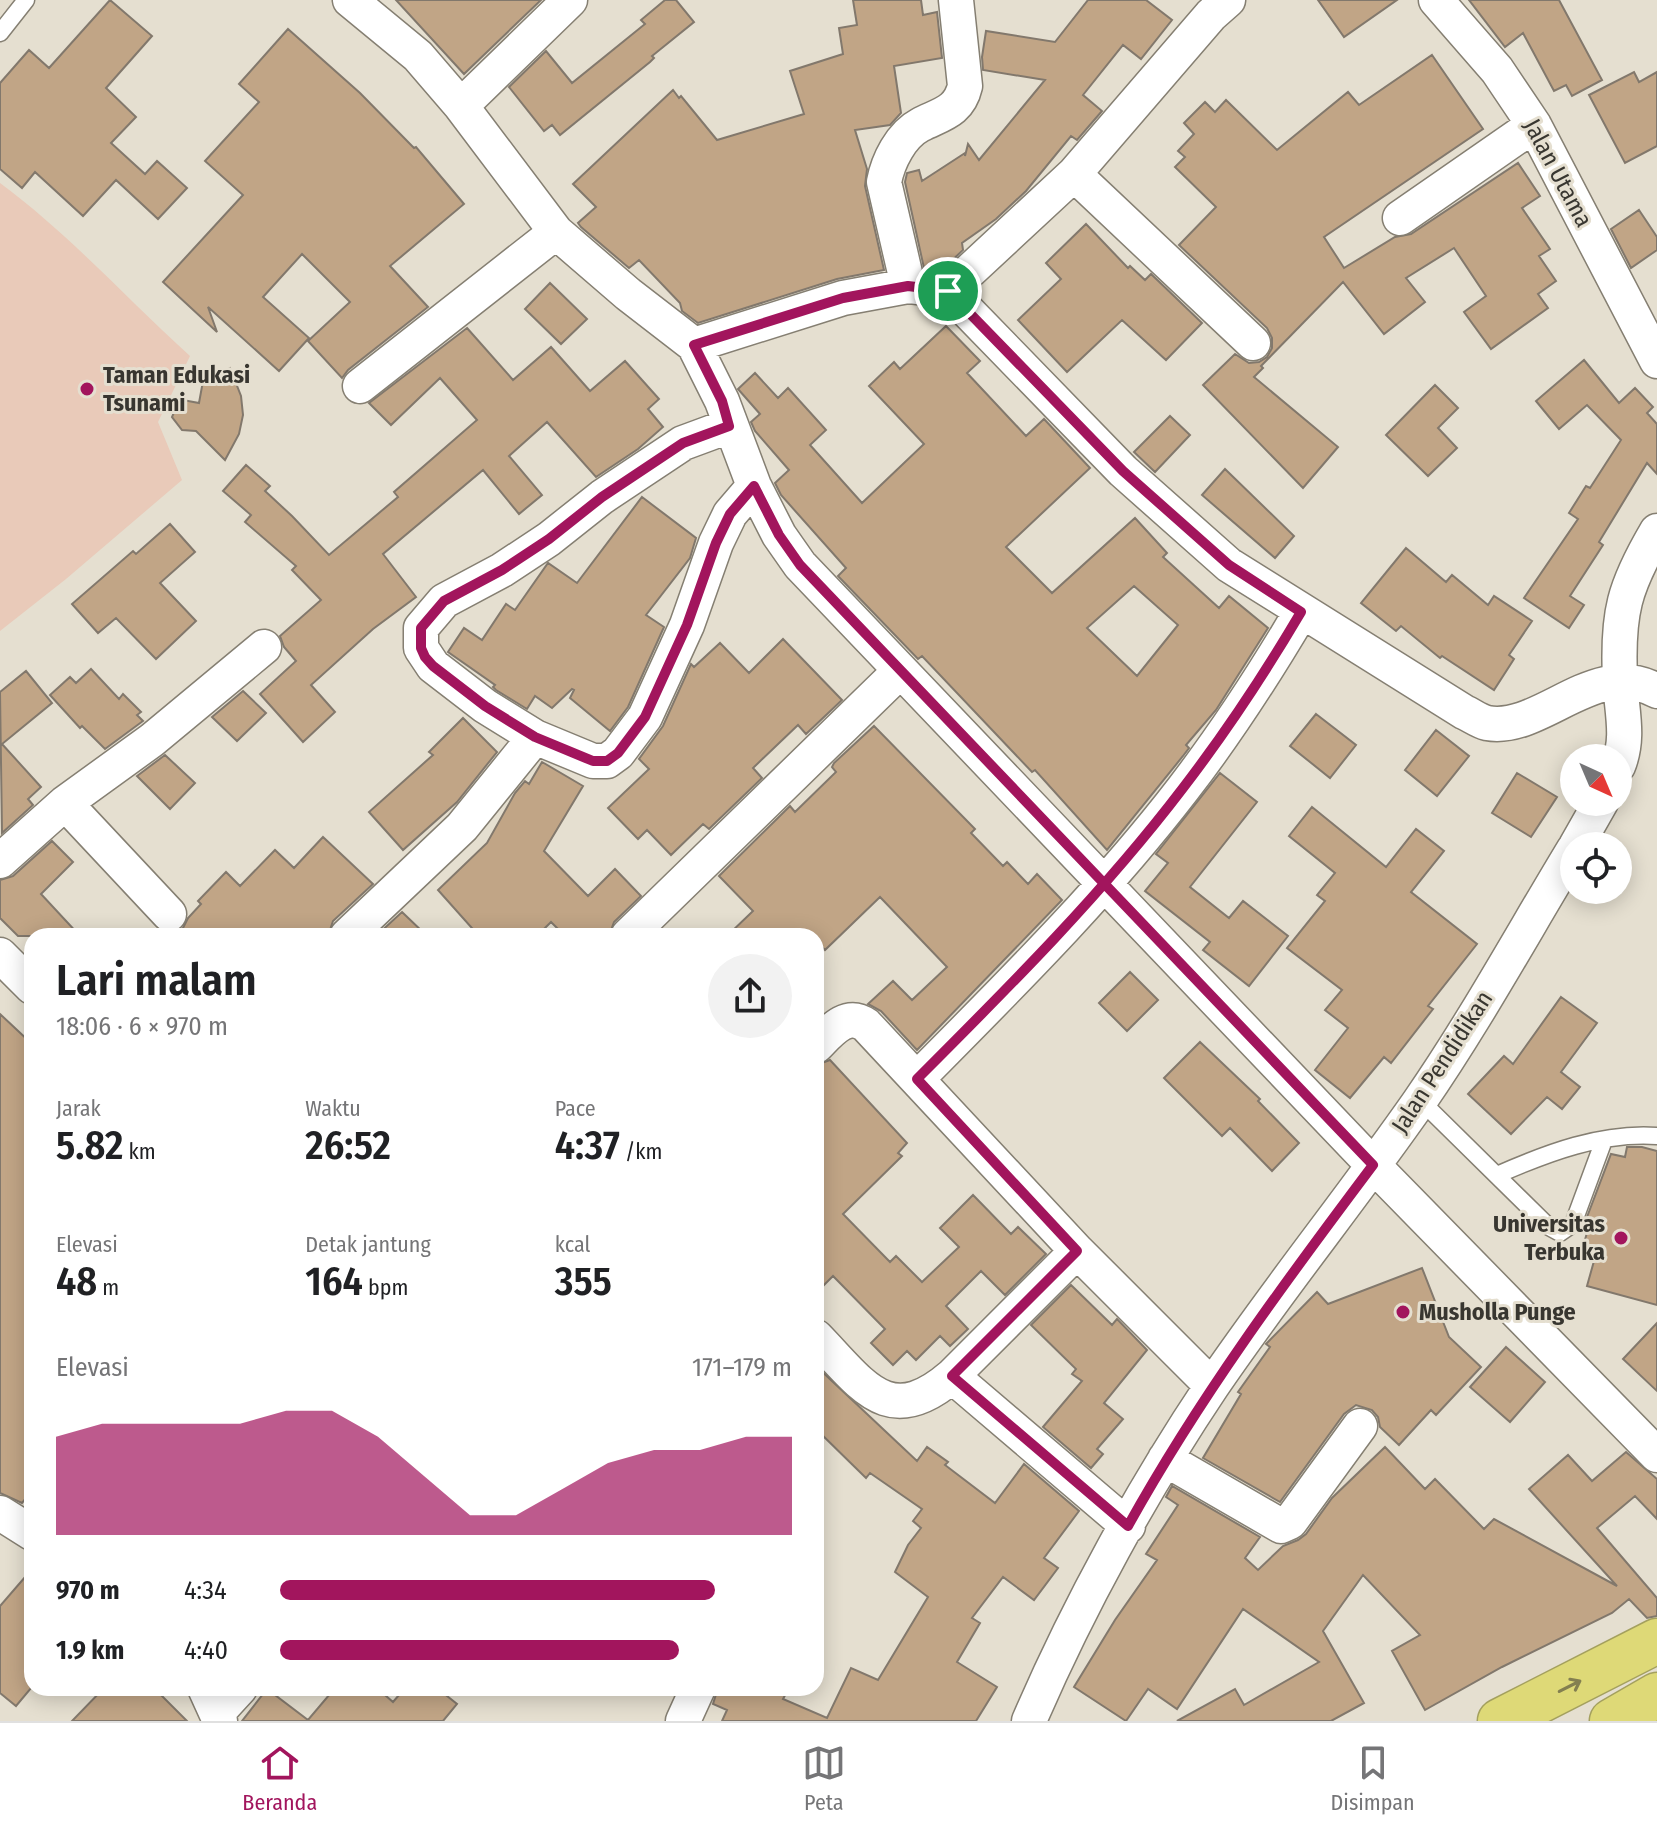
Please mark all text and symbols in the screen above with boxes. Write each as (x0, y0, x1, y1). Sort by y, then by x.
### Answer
street label: Jalan Utama (1518, 114, 1598, 232)
pin (914, 257, 982, 325)
icon: arrive (926, 269, 970, 313)
place label: Taman Edukasi Tsunami (103, 361, 250, 417)
marker: Taman Edukasi Tsunami (78, 380, 96, 398)
north arrow (1560, 744, 1632, 816)
map controls (1560, 744, 1632, 904)
button: locate (1560, 832, 1632, 904)
text: Lari malam (56, 954, 257, 1007)
button: share (708, 954, 792, 1038)
street label: Jalan Pendidikan (1386, 986, 1498, 1138)
text: 18:06 · 6 × 970 m (56, 1011, 228, 1042)
text: Jarak (56, 1095, 101, 1122)
text: Waktu (305, 1095, 361, 1122)
text: Pace (555, 1095, 596, 1122)
text: 5.82 (56, 1122, 123, 1170)
text: 26:52 (305, 1122, 391, 1170)
text: 4:37 (555, 1122, 620, 1170)
text: km (123, 1138, 156, 1165)
text: /km (620, 1138, 663, 1165)
place label: Universitas Terbuka (1493, 1210, 1605, 1266)
marker: Universitas Terbuka (1612, 1229, 1630, 1247)
text: Elevasi (56, 1231, 118, 1258)
text: Detak jantung (305, 1231, 431, 1258)
text: kcal (555, 1231, 590, 1258)
text: 48 (56, 1258, 97, 1306)
text: 164 (305, 1258, 363, 1306)
text: 355 (555, 1258, 612, 1306)
text: m (97, 1274, 119, 1301)
text: bpm (363, 1274, 408, 1301)
place label: Musholla Punge (1419, 1298, 1576, 1326)
marker: Musholla Punge (1394, 1303, 1412, 1321)
text: Elevasi (56, 1352, 129, 1383)
text: 171–179 m (692, 1352, 792, 1383)
text: 970 m (56, 1575, 119, 1606)
text: 4:34 (184, 1575, 227, 1606)
text: 1.9 km (56, 1635, 124, 1666)
text: 4:40 (184, 1635, 228, 1666)
one-way arrow (1558, 1678, 1582, 1693)
tab: Beranda (242, 1741, 317, 1816)
tab: Peta (802, 1741, 846, 1816)
tab: Disimpan (1331, 1741, 1415, 1816)

